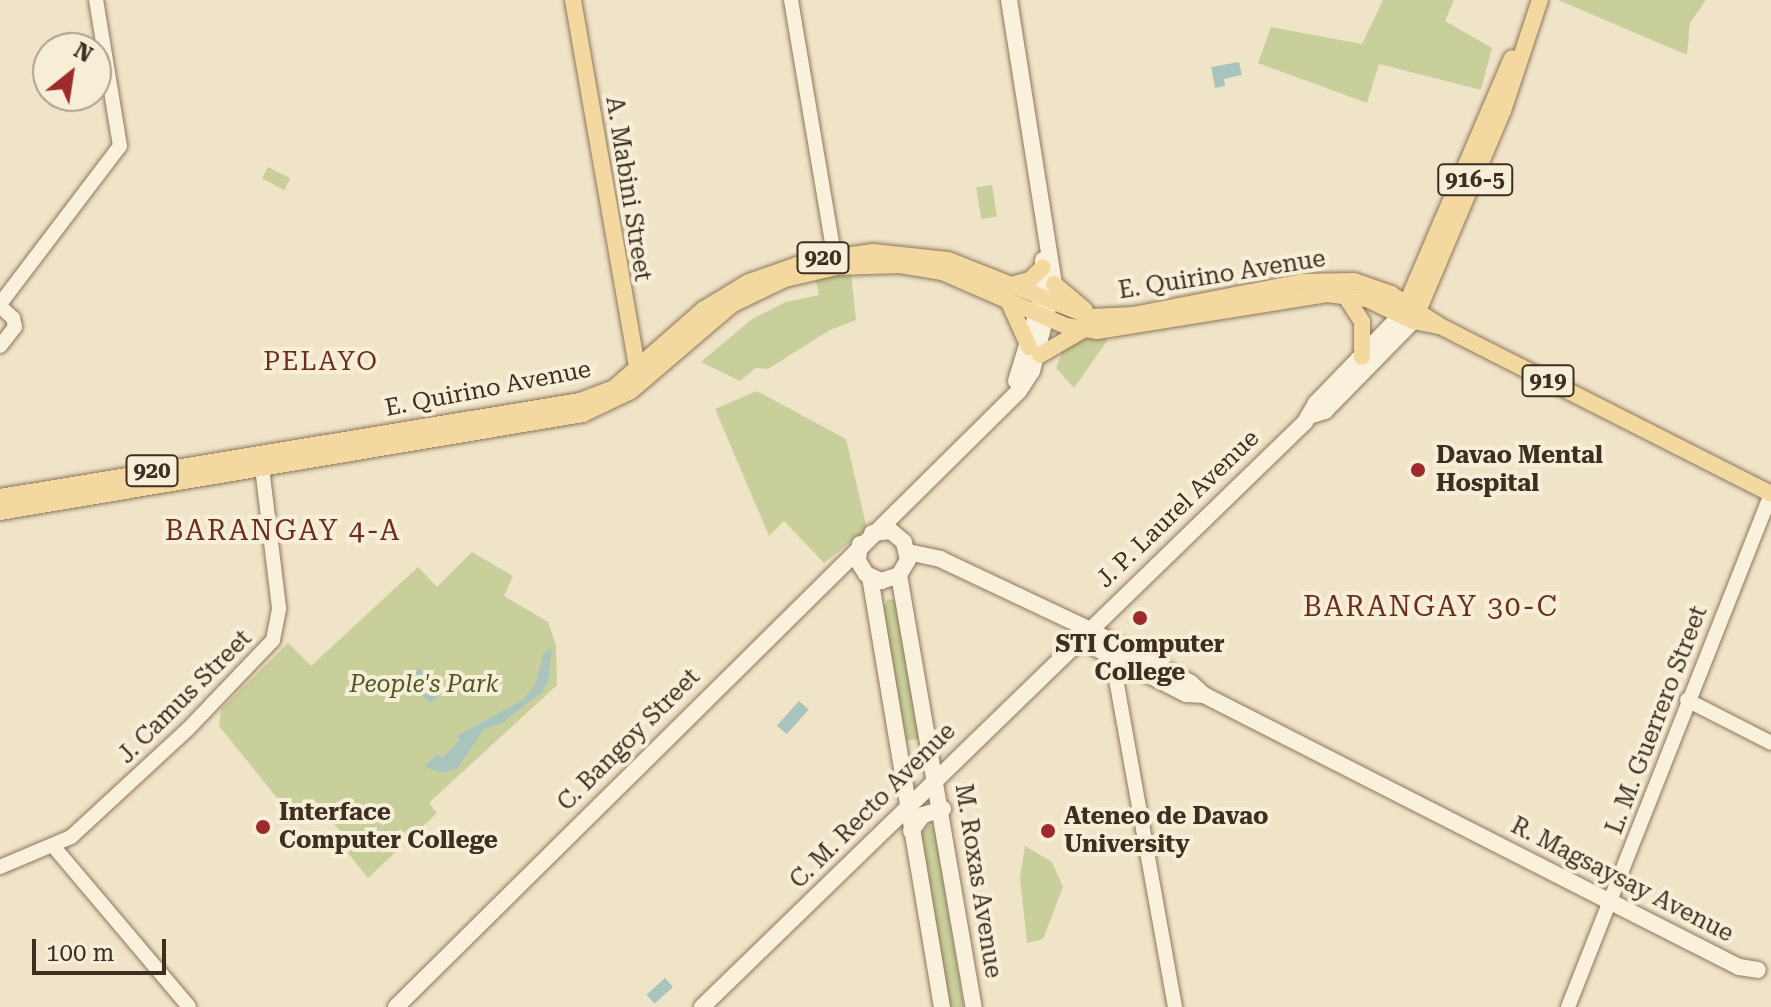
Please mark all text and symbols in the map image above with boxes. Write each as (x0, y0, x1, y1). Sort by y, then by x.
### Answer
north arrow (32, 32, 112, 112)
text: N (70, 37, 97, 68)
street label: A. Mabini Street (599, 95, 657, 283)
road number: 916-5 (1437, 162, 1513, 198)
road number: 920 (795, 240, 851, 276)
street label: E. Quirino Avenue (1116, 244, 1328, 306)
district label: PELAYO (263, 346, 379, 378)
street label: E. Quirino Avenue (383, 355, 593, 423)
road number: 919 (1520, 363, 1576, 399)
street label: J. P. Laurel Avenue (1091, 424, 1265, 594)
place label: Davao Mental Hospital (1436, 442, 1603, 498)
road number: 920 (124, 453, 180, 489)
marker: Davao Mental Hospital (1407, 459, 1429, 481)
district label: BARANGAY 4-A (165, 514, 401, 548)
district label: BARANGAY 30-C (1303, 590, 1559, 624)
street label: L. M. Guerrero Street (1600, 602, 1714, 838)
marker: STI Computer College (1131, 609, 1149, 627)
street label: J. Camus Street (112, 624, 258, 770)
place label: STI Computer College (1055, 631, 1225, 687)
street label: C. Bangoy Street (552, 663, 706, 817)
park label: People's Park (349, 671, 499, 699)
street label: C. M. Recto Avenue (784, 717, 962, 895)
street label: M. Roxas Avenue (948, 782, 1008, 980)
place label: Interface Computer College (279, 799, 498, 855)
place label: Ateneo de Davao University (1064, 803, 1268, 859)
street label: R. Magsaysay Avenue (1506, 811, 1738, 949)
marker: Interface Computer College (254, 818, 272, 836)
marker: Ateneo de Davao University (1039, 822, 1057, 840)
scale bar (36, 923, 170, 973)
text: 100 m (46, 939, 114, 967)

